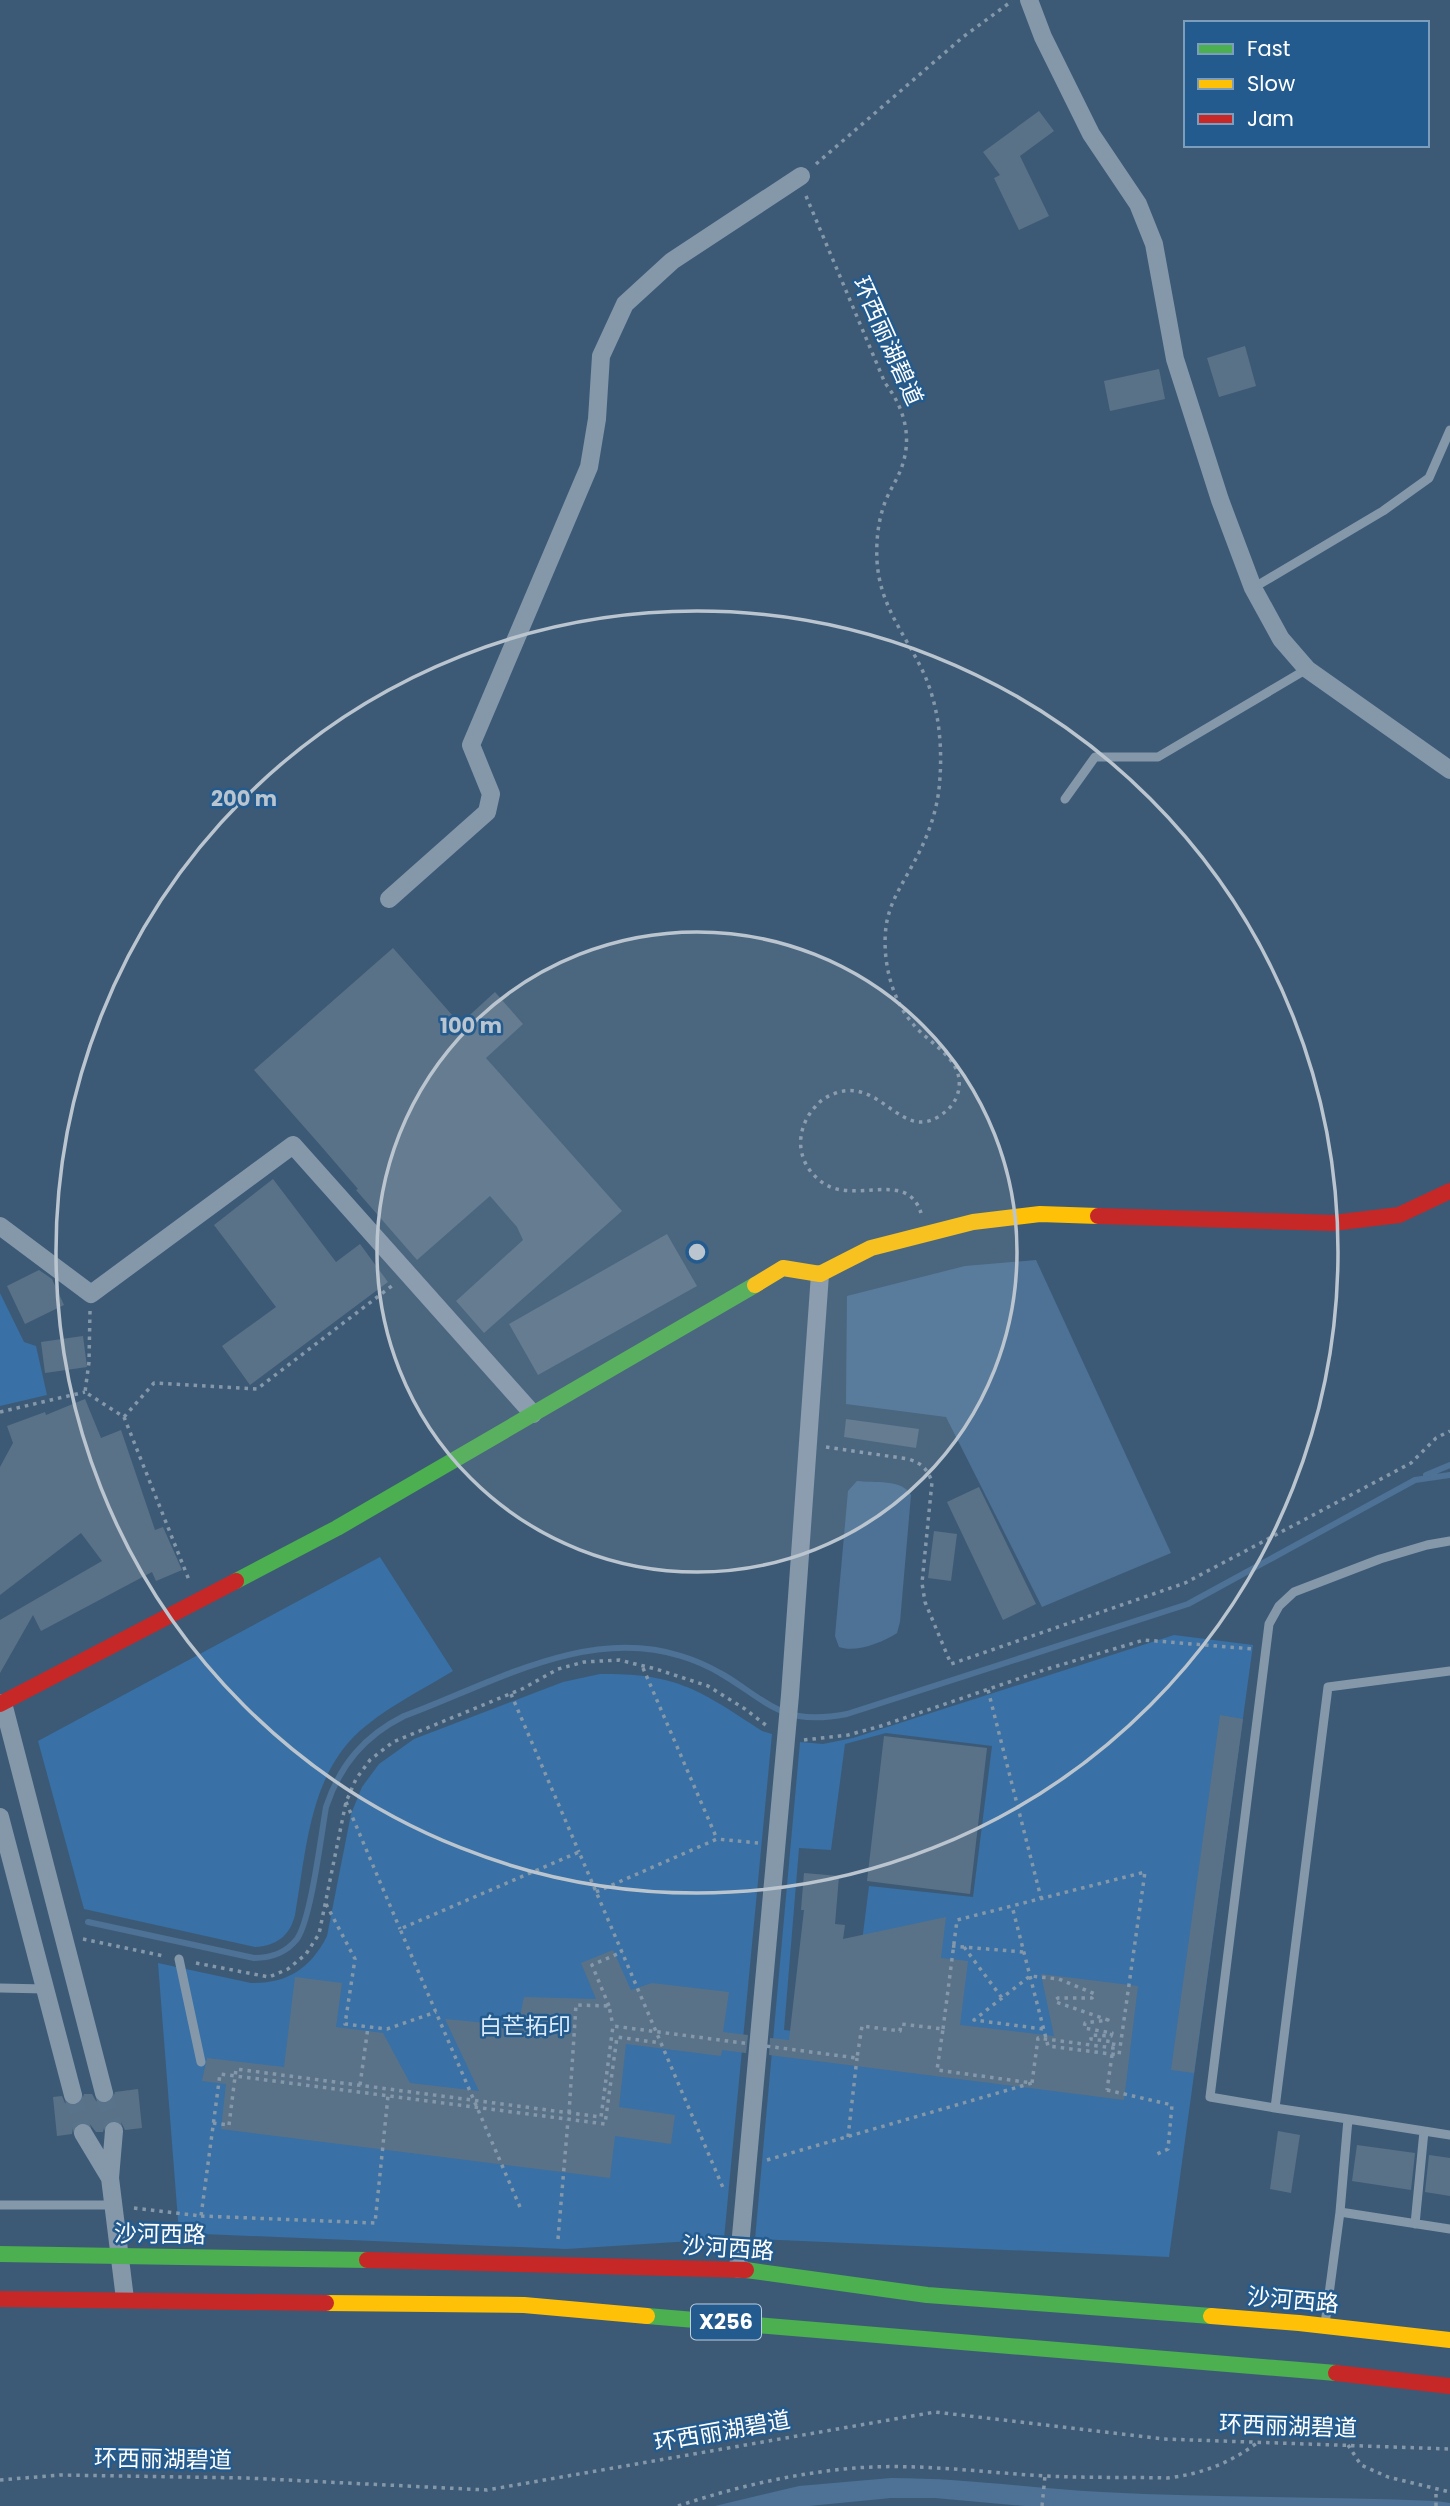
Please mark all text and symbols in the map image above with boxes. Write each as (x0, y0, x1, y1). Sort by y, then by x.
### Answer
legend (1184, 21, 1429, 147)
text: Fast (1247, 34, 1290, 63)
text: Slow (1247, 69, 1295, 98)
text: Jam (1247, 104, 1294, 133)
street label: 环西丽湖碧道 (845, 271, 931, 411)
text: 200 m (211, 784, 277, 813)
text: 100 m (440, 1011, 502, 1040)
centre of rings (685, 1240, 709, 1264)
park label: 白芒拓印 (479, 2010, 571, 2042)
street label: 沙河西路 (114, 2217, 206, 2251)
street label: 沙河西路 (681, 2229, 775, 2267)
street label: 沙河西路 (1246, 2280, 1340, 2320)
road number: X256 (691, 2304, 761, 2340)
street label: 环西丽湖碧道 (651, 2403, 793, 2459)
street label: 环西丽湖碧道 (1218, 2408, 1358, 2444)
street label: 环西丽湖碧道 (94, 2442, 232, 2476)

